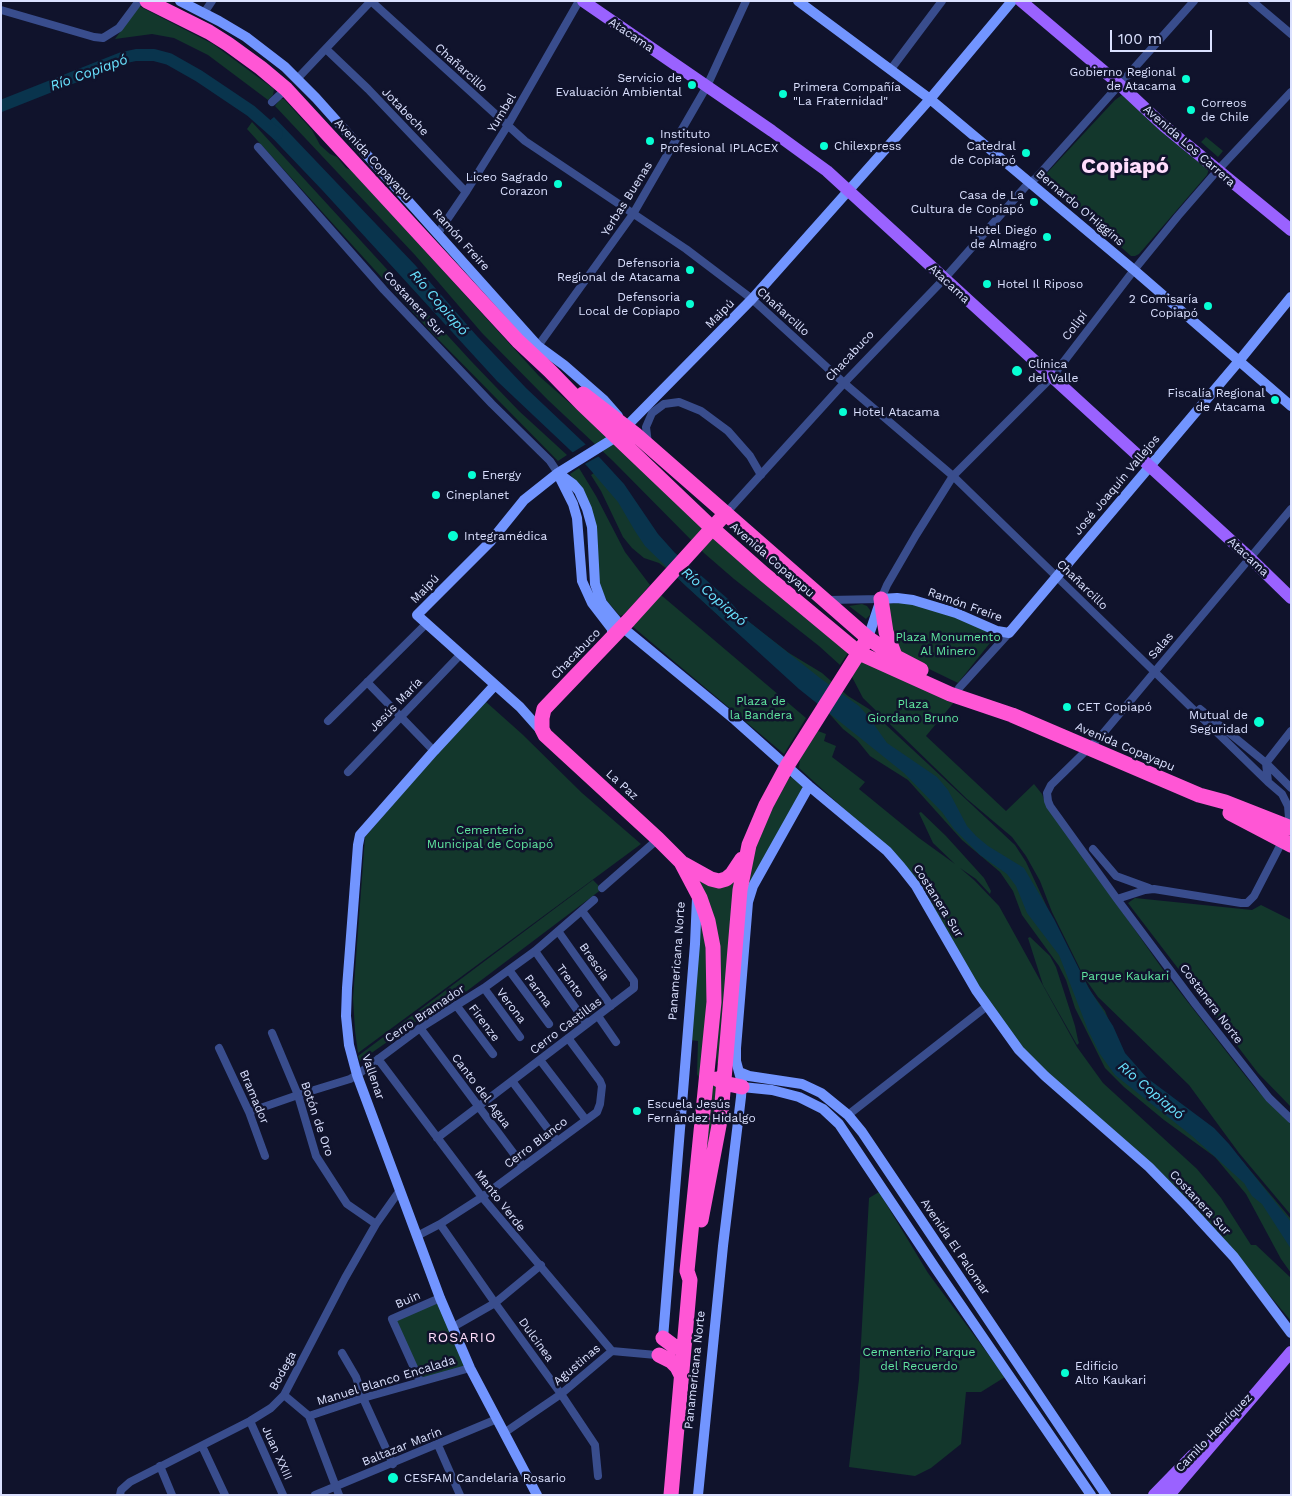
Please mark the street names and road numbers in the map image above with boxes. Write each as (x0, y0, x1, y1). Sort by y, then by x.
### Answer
street label: Atacama (606, 15, 656, 55)
street label: Chañarcillo (432, 41, 490, 95)
street label: Jotabeche (379, 85, 431, 139)
street label: Yumbel (485, 91, 519, 135)
street label: Avenida Los Carrera (1140, 102, 1238, 190)
street label: Avenida Copayapu (331, 116, 415, 204)
street label: Yerbas Buenas (598, 159, 656, 239)
street label: Bernardo O'Higgins (1033, 167, 1127, 249)
street label: Ramón Freire (429, 206, 493, 274)
street label: Atacama (925, 261, 973, 307)
street label: Costanera Sur (380, 269, 448, 339)
street label: Chañarcillo (754, 285, 812, 339)
street label: Maipú (703, 297, 737, 331)
street label: Colipí (1059, 308, 1091, 344)
street label: Chacabuco (823, 327, 877, 385)
street label: José Joaquín Vallejos (1071, 432, 1163, 538)
street label: Avenida Copayapu (727, 520, 817, 600)
street label: Atacama (1224, 534, 1272, 580)
street label: Chañarcillo (1053, 557, 1111, 613)
street label: Maipú (408, 571, 442, 607)
street label: Ramón Freire (926, 585, 1004, 625)
street label: Chacabuco (548, 626, 604, 682)
street label: Salas (1145, 630, 1177, 662)
street label: Jesús María (367, 675, 425, 735)
street label: Avenida Copayapu (1073, 719, 1177, 775)
street label: La Paz (603, 767, 641, 803)
street label: Costanera Sur (910, 862, 966, 940)
street label: Panamericana Norte (666, 901, 688, 1021)
street label: Brescia (576, 940, 612, 984)
street label: Costanera Norte (1176, 961, 1246, 1047)
street label: Trento (553, 962, 587, 1000)
street label: Parma (521, 972, 555, 1010)
street label: Cerro Bramador (382, 982, 468, 1046)
street label: Verona (493, 986, 529, 1026)
street label: Cerro Castillas (527, 994, 605, 1058)
street label: Firenze (465, 1002, 503, 1044)
street label: Canto del Agua (448, 1051, 514, 1131)
street label: Vallenar (359, 1052, 387, 1102)
street label: Bramador (236, 1068, 272, 1126)
street label: Botón de Oro (297, 1080, 337, 1158)
street label: Cerro Blanco (501, 1114, 571, 1172)
street label: Manto Verde (472, 1167, 528, 1235)
street label: Costanera Sur (1166, 1168, 1234, 1238)
street label: Avenida El Palomar (917, 1196, 993, 1298)
street label: Buin (393, 1288, 423, 1312)
street label: Panamericana Norte (682, 1310, 708, 1430)
street label: Dulcinea (515, 1315, 557, 1365)
street label: Agustinas (551, 1341, 603, 1389)
street label: Bodega (266, 1349, 300, 1393)
street label: Manuel Blanco Encalada (315, 1353, 457, 1409)
street label: Camilo Henríquez (1173, 1391, 1255, 1475)
street label: Juan XXIII (259, 1424, 295, 1482)
street label: Baltazar Marín (360, 1424, 444, 1470)

